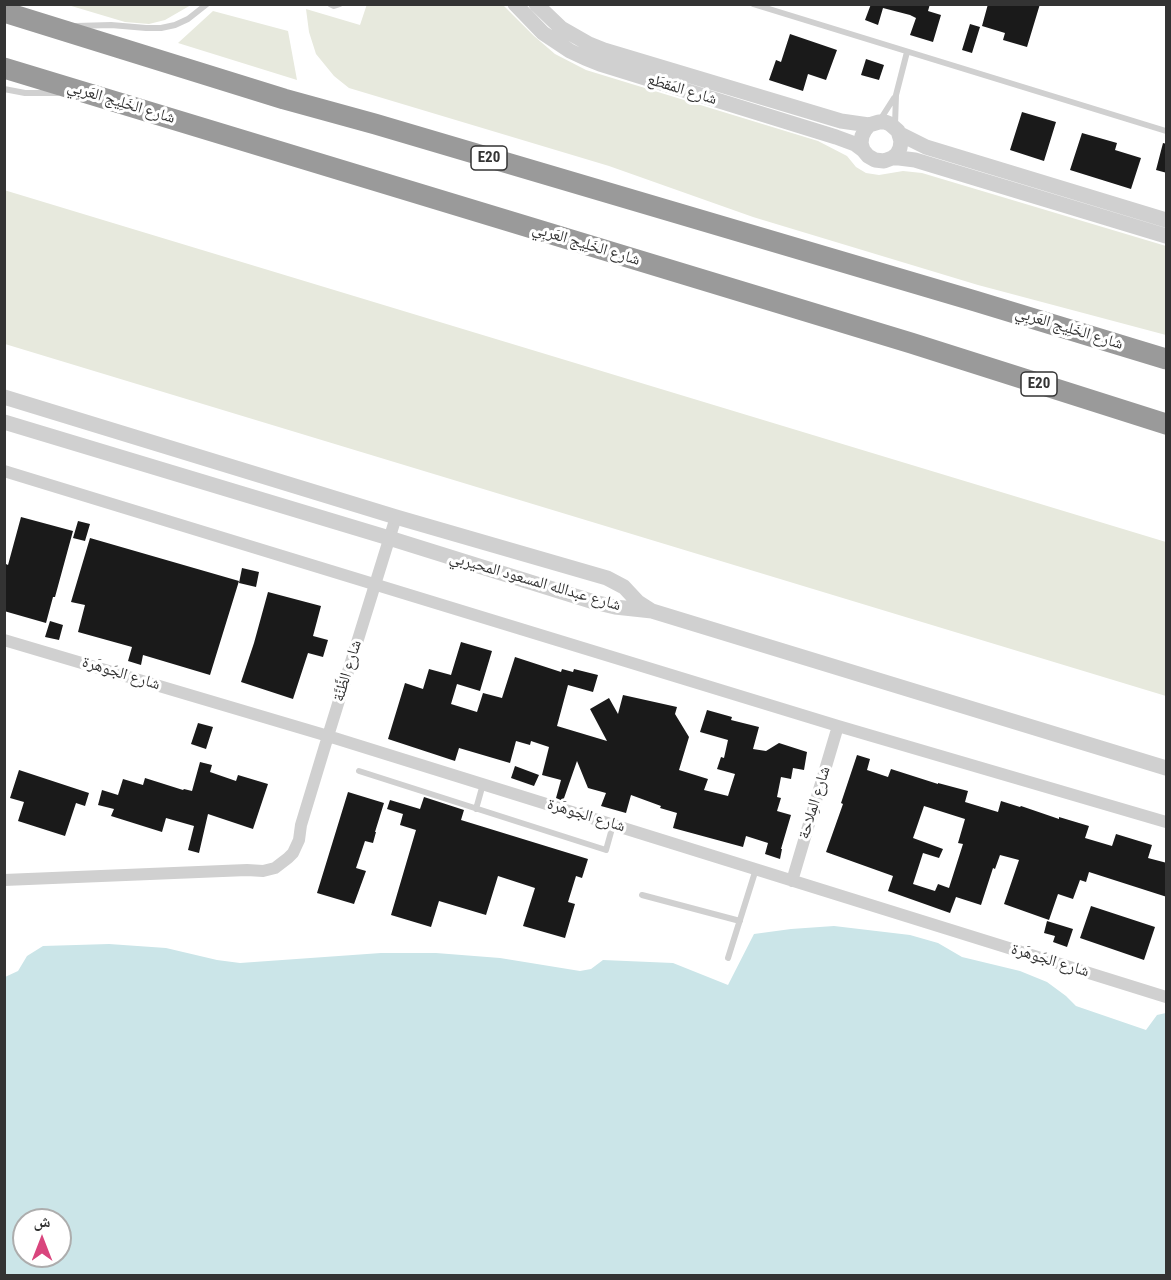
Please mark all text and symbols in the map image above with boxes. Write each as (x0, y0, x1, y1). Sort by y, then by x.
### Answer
street label: شارع المَقطَع (645, 70, 719, 110)
street label: شارع الخَلِيج العَربِي (65, 78, 177, 128)
road number: E20 (471, 146, 507, 170)
street label: شارع الخَلِيج العَربِي (530, 220, 642, 270)
street label: شارع الخَلِيج العَربِي (1013, 304, 1125, 354)
road number: E20 (1021, 372, 1057, 396)
street label: شارع عبدالله المسعود المحيربي (447, 548, 623, 616)
street label: شارع الظَّنَّة (330, 638, 366, 704)
street label: شارع الجَوهَرة (80, 653, 162, 695)
street label: شارع المِلاحة (795, 764, 835, 842)
street label: شارع الجَوهَرة (545, 795, 627, 837)
street label: شارع الجَوهَرة (1009, 940, 1091, 982)
north arrow (12, 1208, 72, 1268)
text: ش (34, 1212, 50, 1231)

